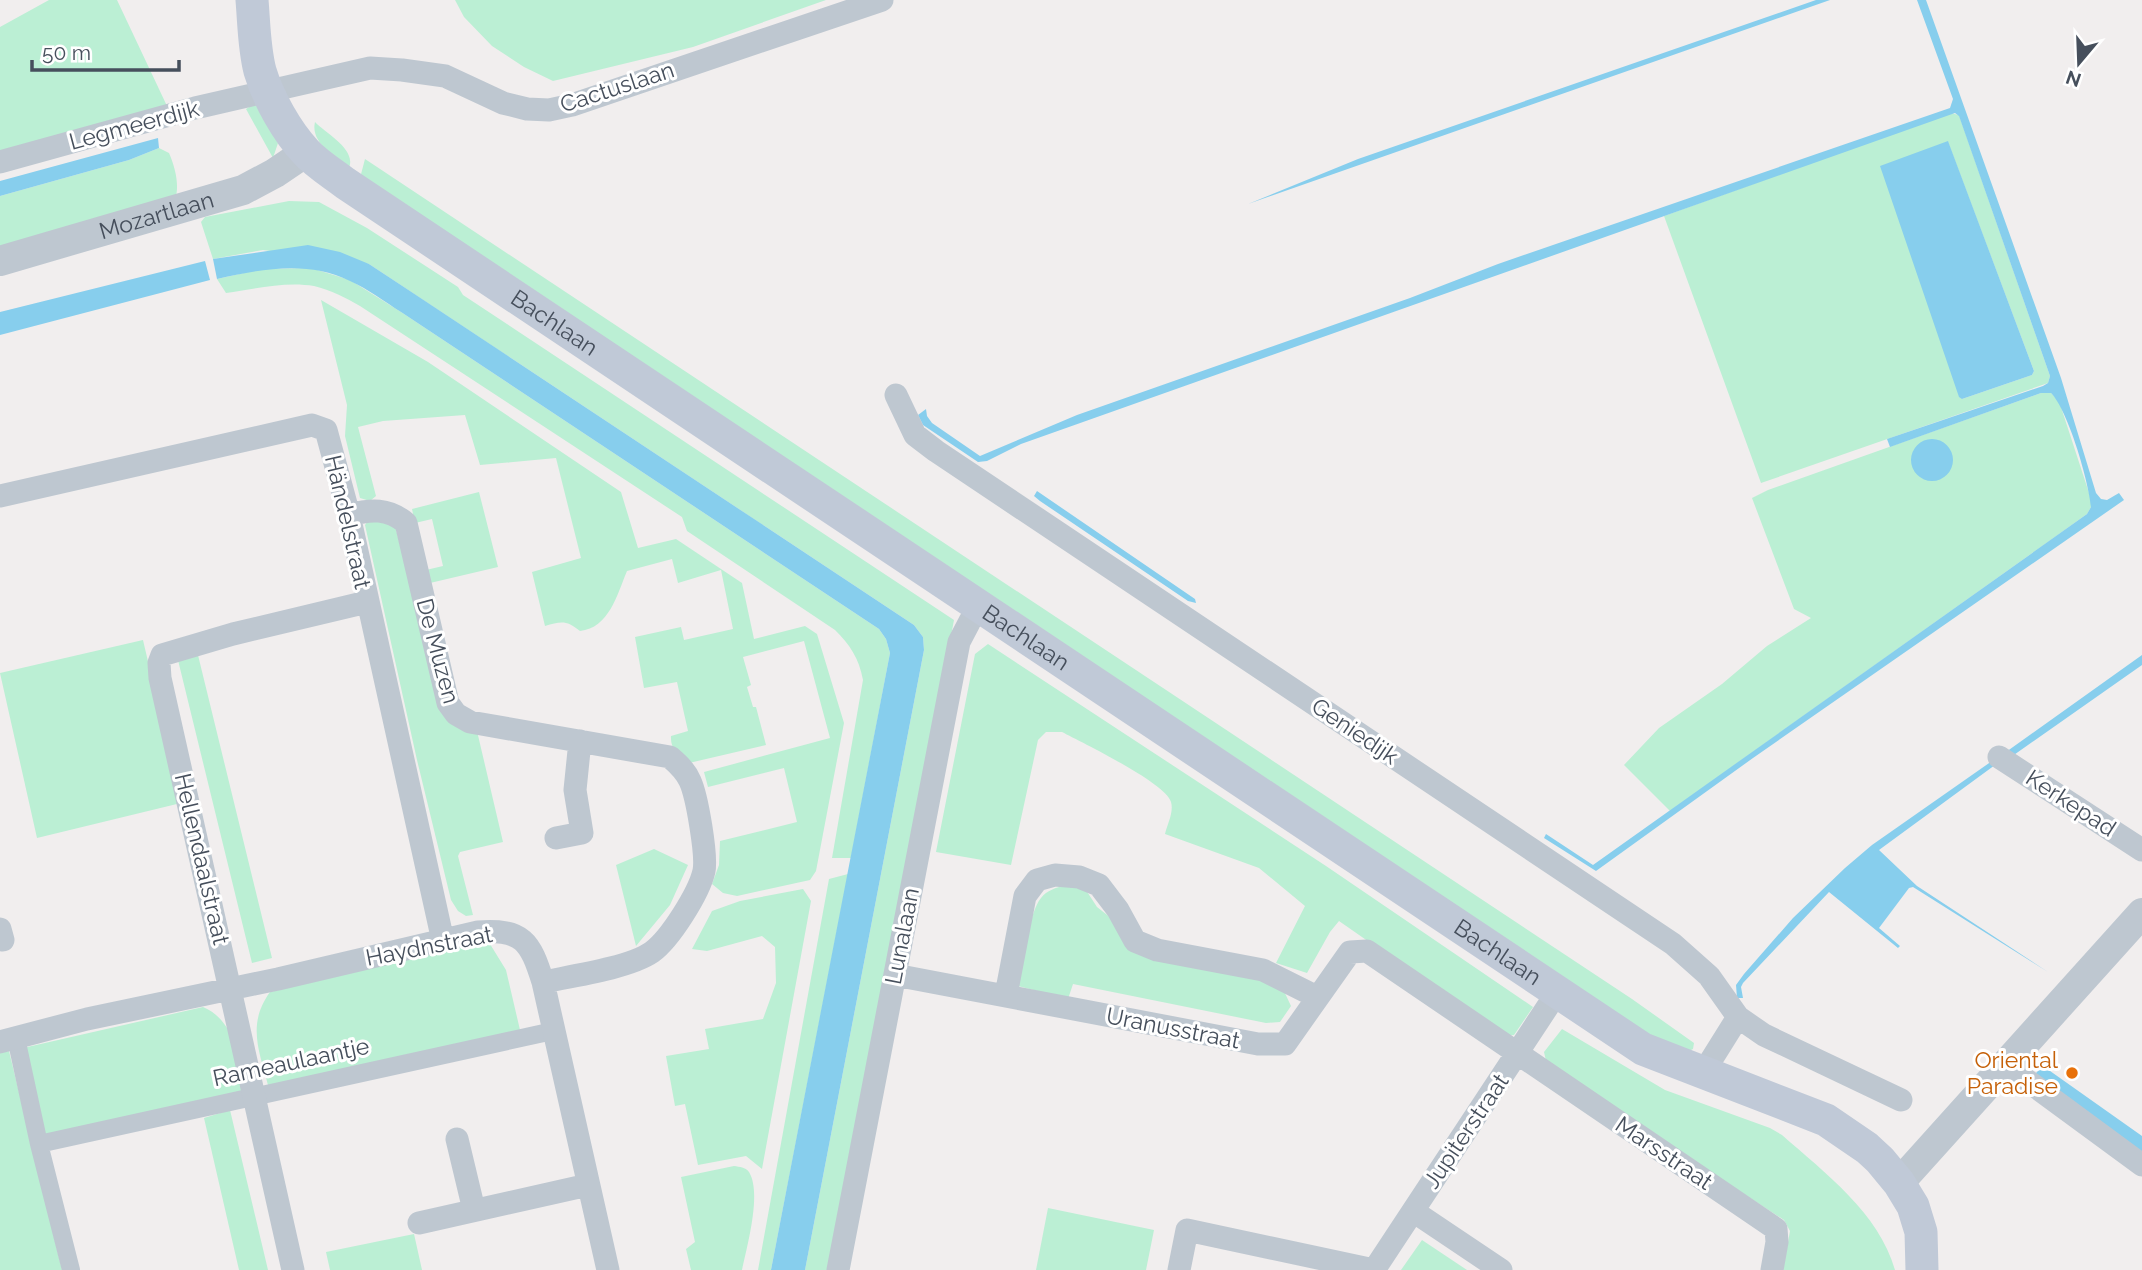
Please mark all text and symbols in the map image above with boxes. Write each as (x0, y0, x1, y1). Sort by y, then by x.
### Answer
scale bar (32, 28, 178, 72)
north arrow (2044, 28, 2114, 98)
text: 50 m (42, 40, 91, 65)
street label: Cactuslaan (556, 55, 677, 118)
text: N (2063, 66, 2084, 92)
street label: Legmeerdijk (66, 94, 202, 155)
street label: Mozartlaan (96, 185, 217, 244)
street label: Bachlaan (506, 284, 603, 361)
street label: Händelstraat (320, 452, 377, 592)
street label: De Muzen (412, 595, 465, 706)
street label: Bachlaan (978, 598, 1075, 676)
street label: Geniedijk (1307, 692, 1404, 769)
street label: Kerkepad (2021, 764, 2121, 842)
street label: Hellendaalstraat (170, 771, 235, 947)
street label: Lunalaan (879, 885, 924, 986)
street label: Bachlaan (1449, 913, 1547, 990)
street label: Haydnstraat (363, 920, 495, 971)
street label: Uranusstraat (1104, 1001, 1242, 1054)
street label: Rameaulaantje (210, 1032, 372, 1091)
place label: Oriental Paradise (1967, 1046, 2059, 1099)
marker: Oriental Paradise (2064, 1065, 2080, 1081)
street label: Jupiterstraat (1417, 1068, 1514, 1193)
street label: Marsstraat (1611, 1110, 1718, 1195)

